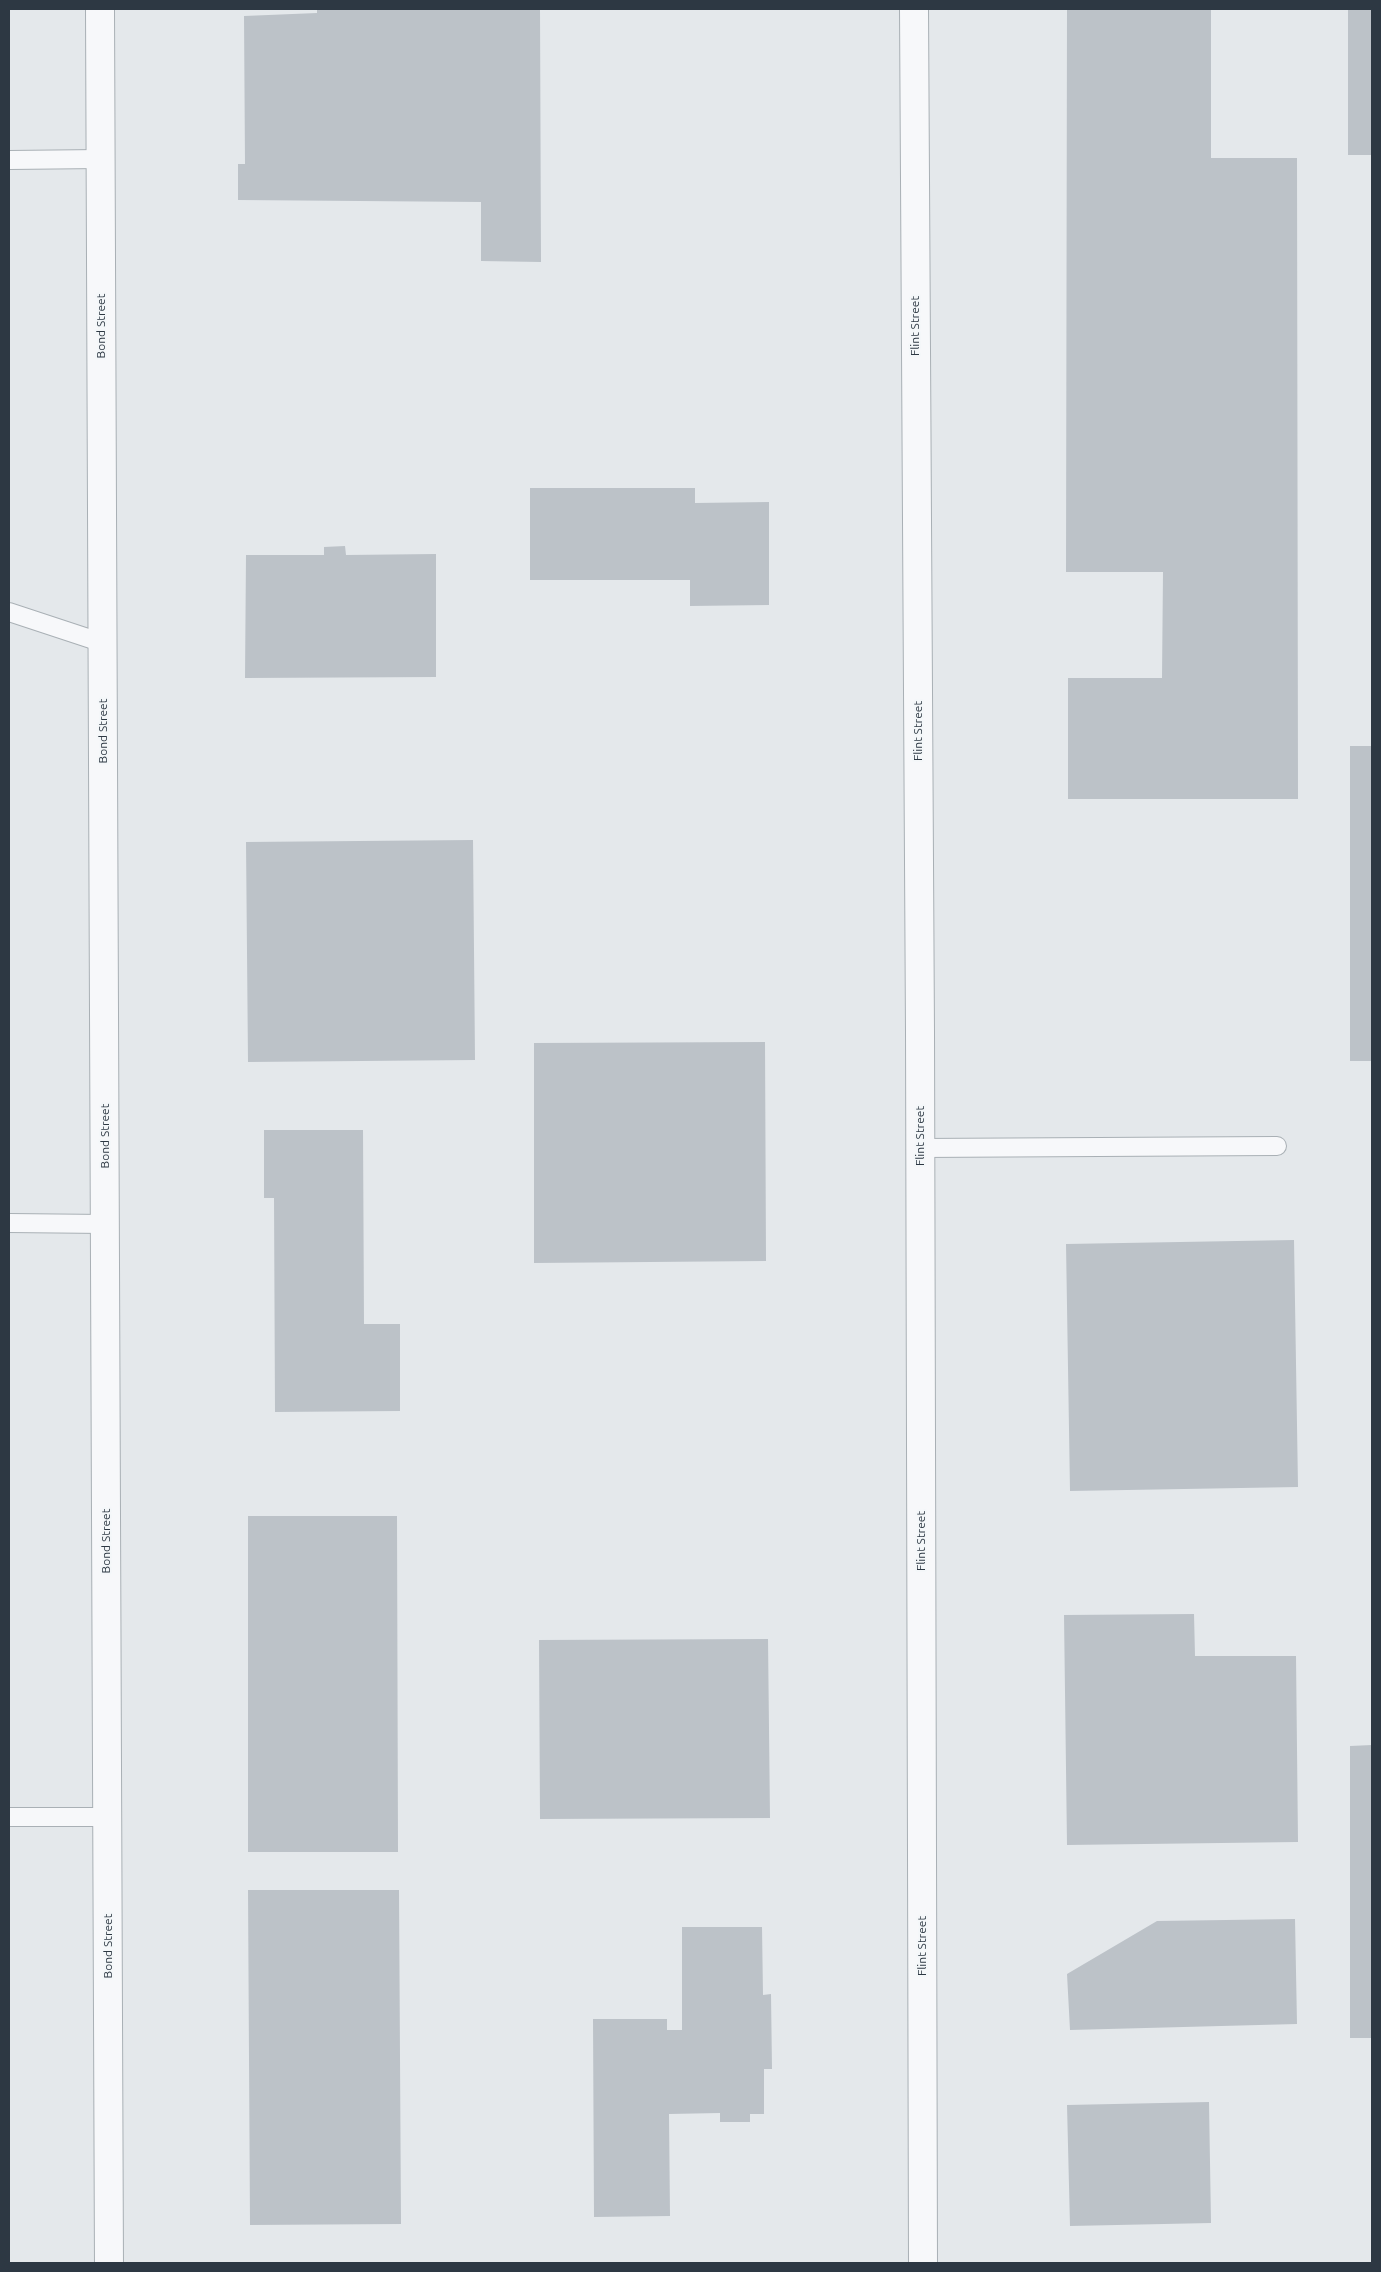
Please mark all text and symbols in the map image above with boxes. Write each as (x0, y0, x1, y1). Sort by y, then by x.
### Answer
street label: Bond Street (94, 294, 108, 358)
street label: Flint Street (908, 296, 922, 356)
street label: Bond Street (96, 699, 110, 763)
street label: Flint Street (911, 701, 925, 761)
street label: Bond Street (98, 1104, 112, 1168)
street label: Flint Street (913, 1106, 927, 1166)
street label: Bond Street (99, 1509, 113, 1573)
street label: Flint Street (914, 1511, 928, 1571)
street label: Bond Street (101, 1914, 115, 1978)
street label: Flint Street (915, 1916, 929, 1976)

